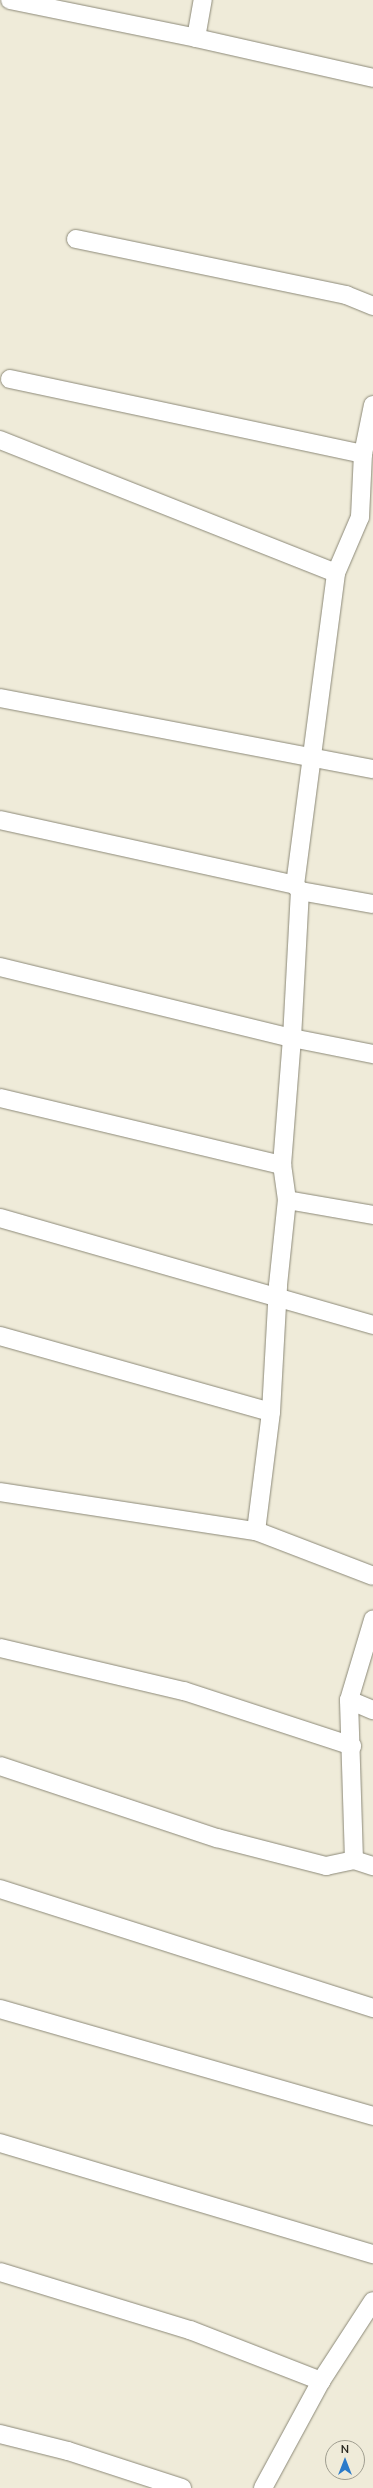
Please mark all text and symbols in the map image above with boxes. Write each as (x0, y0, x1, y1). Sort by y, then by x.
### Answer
north arrow (325, 2440, 365, 2480)
text: N (341, 2442, 349, 2456)

